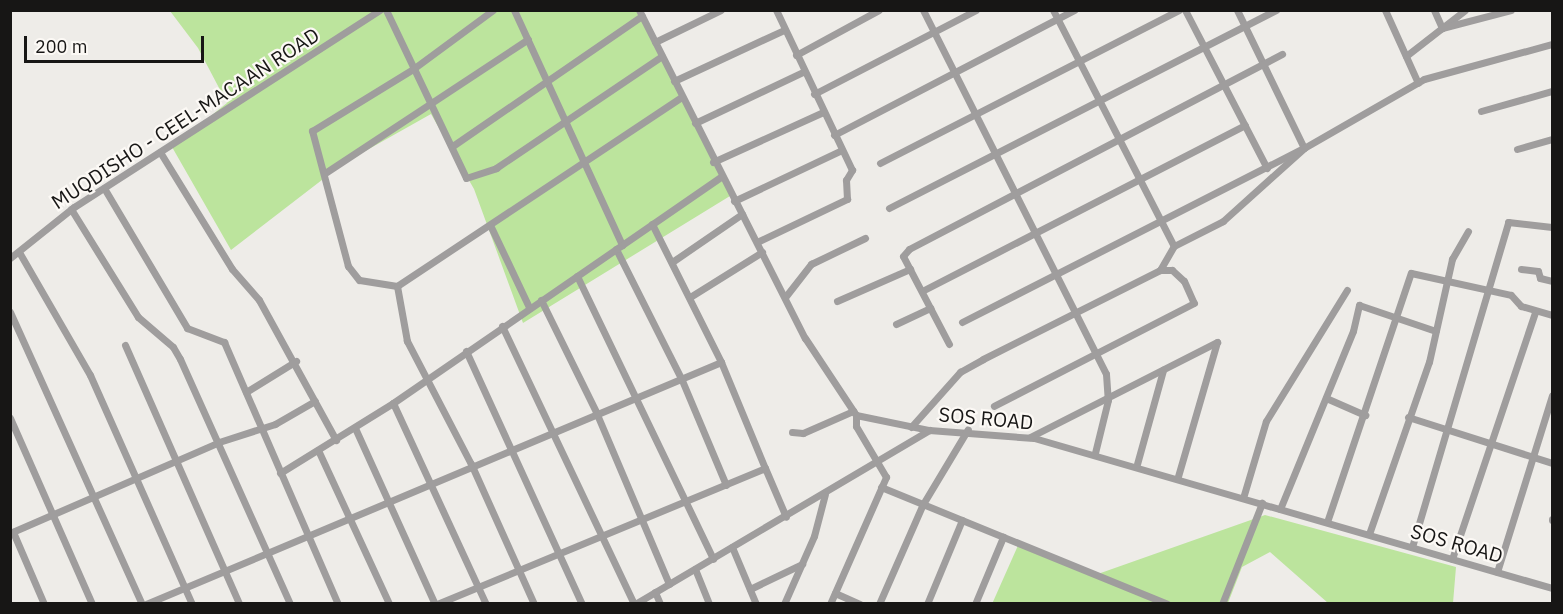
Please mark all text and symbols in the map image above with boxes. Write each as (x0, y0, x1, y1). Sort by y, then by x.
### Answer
street label: MUQDISHO - CEEL-MACAAN ROAD (47, 22, 323, 214)
scale bar (27, 24, 207, 62)
text: 200 m (35, 35, 87, 58)
street label: SOS ROAD (938, 402, 1034, 434)
street label: SOS ROAD (1408, 518, 1506, 568)

